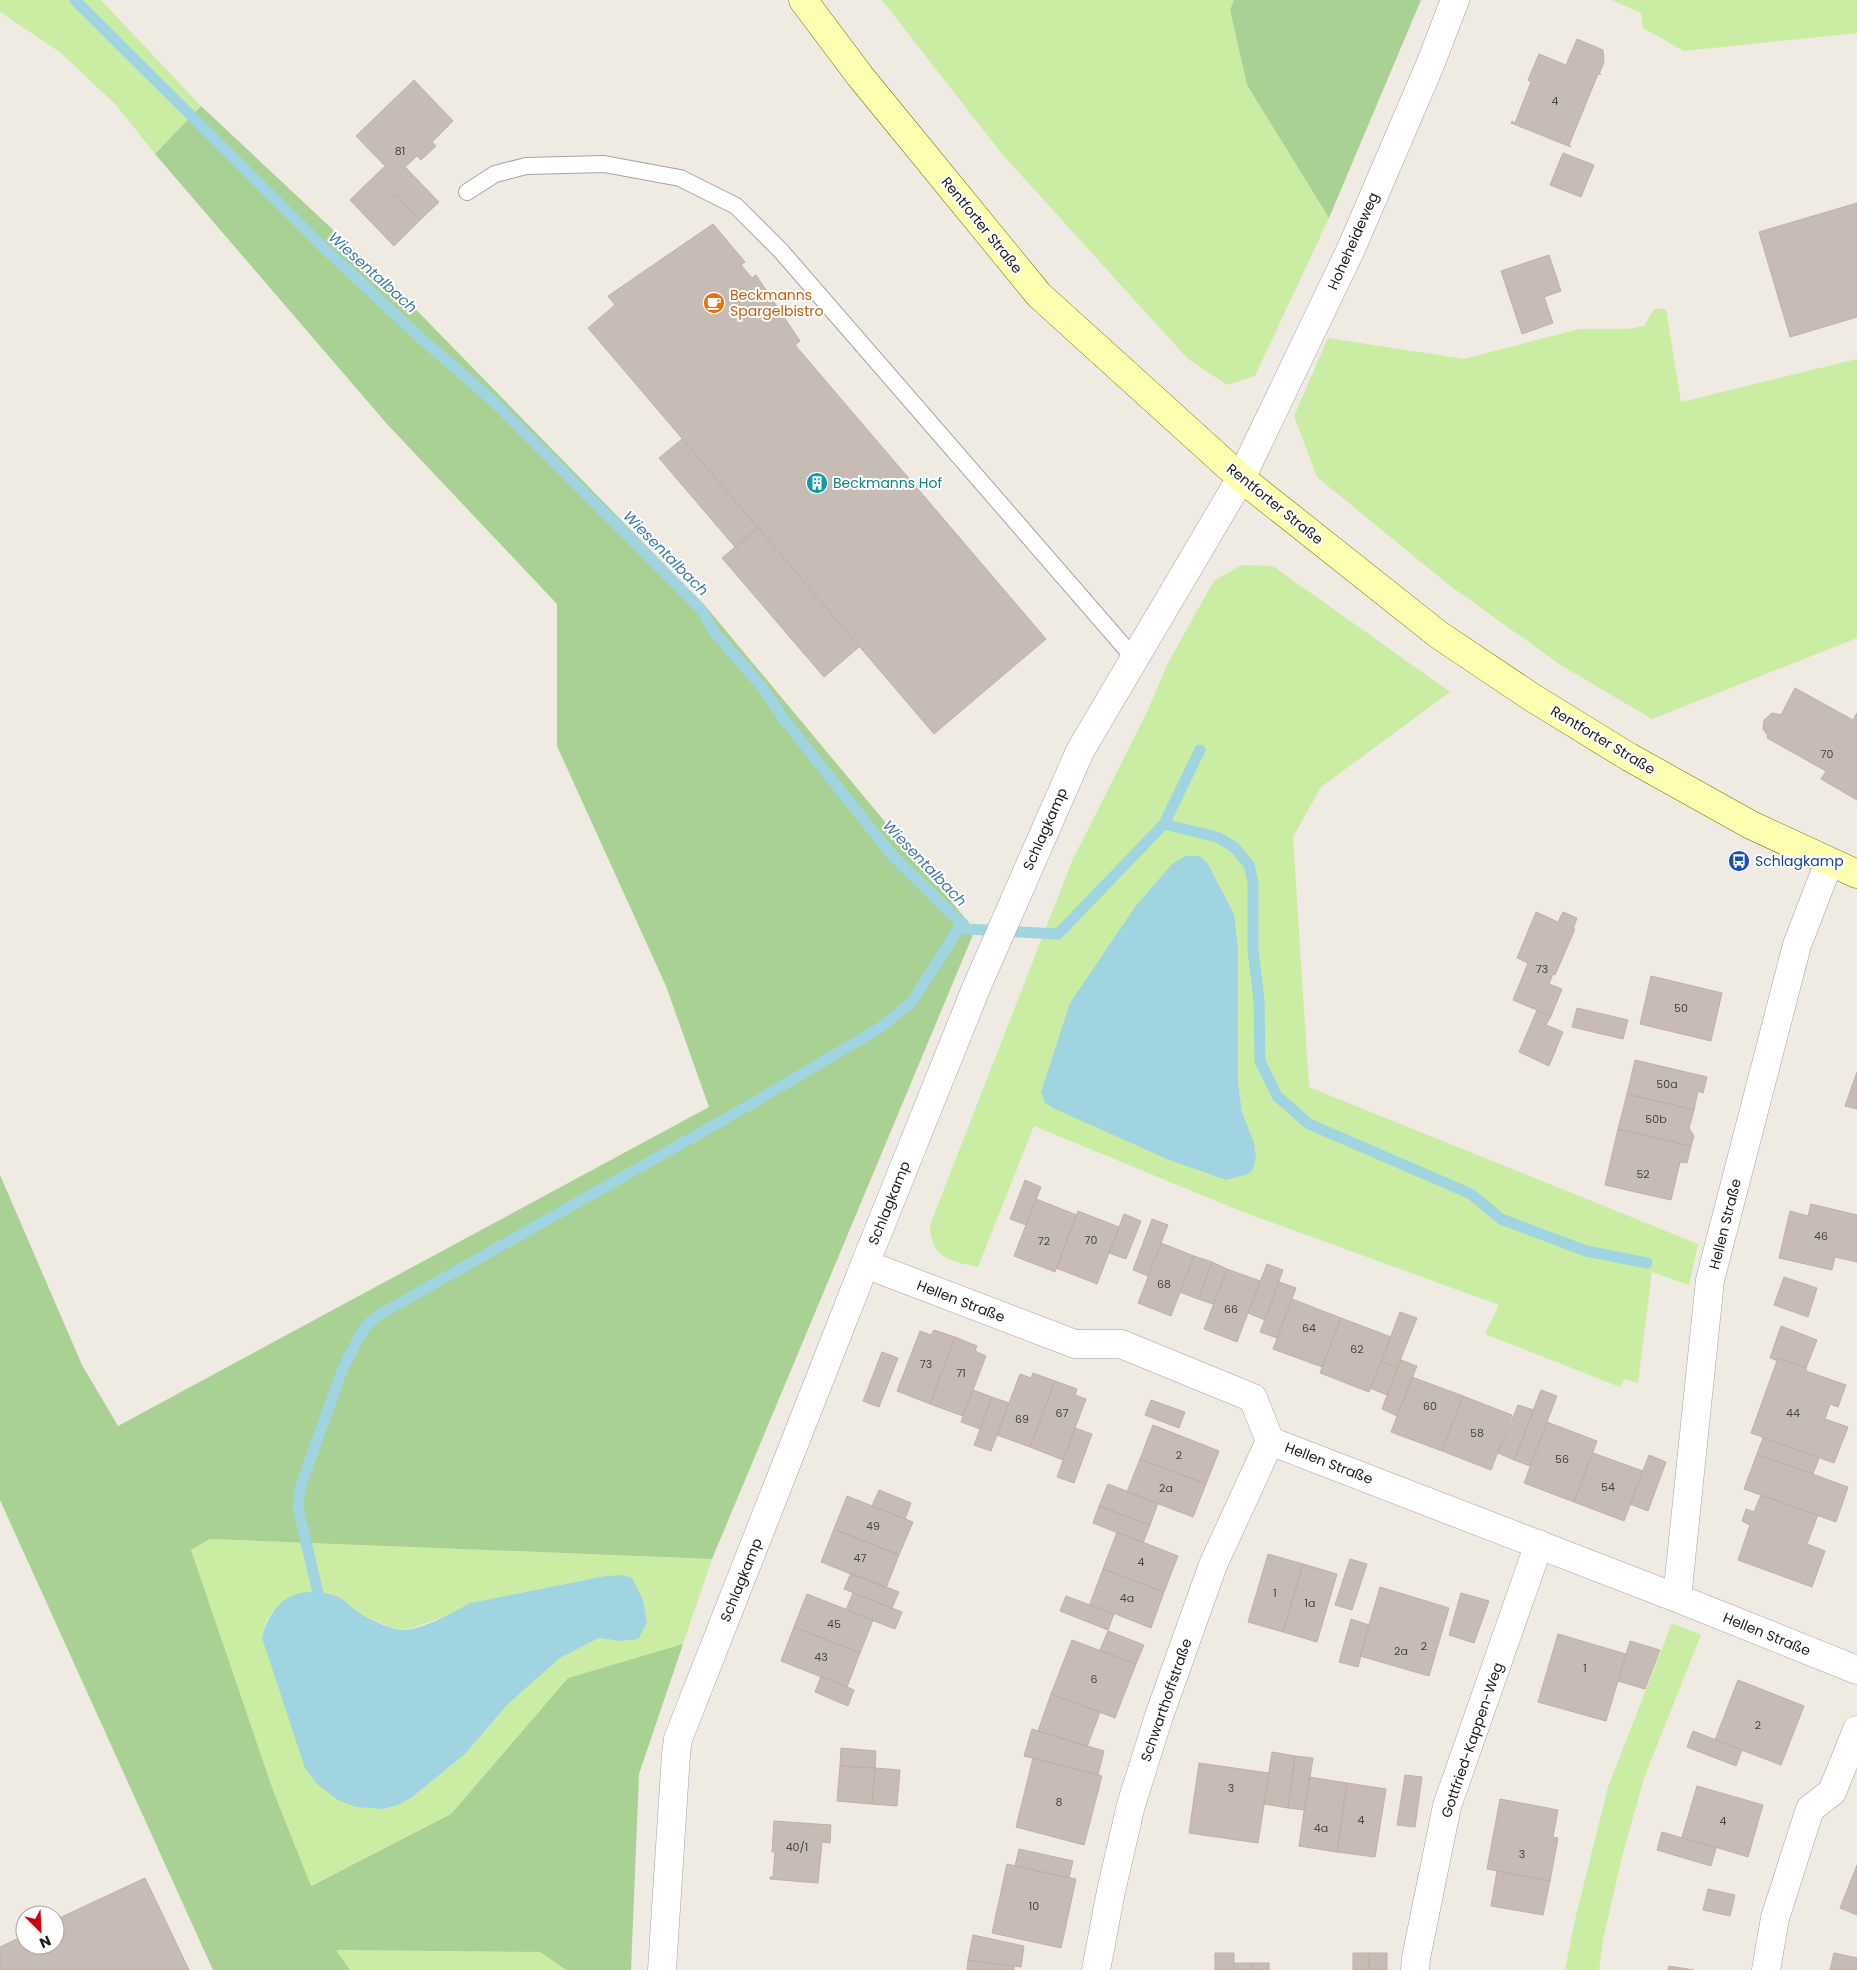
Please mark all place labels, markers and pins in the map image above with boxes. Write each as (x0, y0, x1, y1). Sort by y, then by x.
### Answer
place label: Beckmanns Spargelbistro (730, 285, 823, 321)
cafe icon: Beckmanns Spargelbistro (702, 291, 726, 315)
building icon: Beckmanns Hof (805, 471, 829, 495)
place label: Beckmanns Hof (833, 473, 942, 493)
bus stop icon: Schlagkamp (1727, 849, 1751, 873)
place label: Schlagkamp (1755, 851, 1844, 871)

